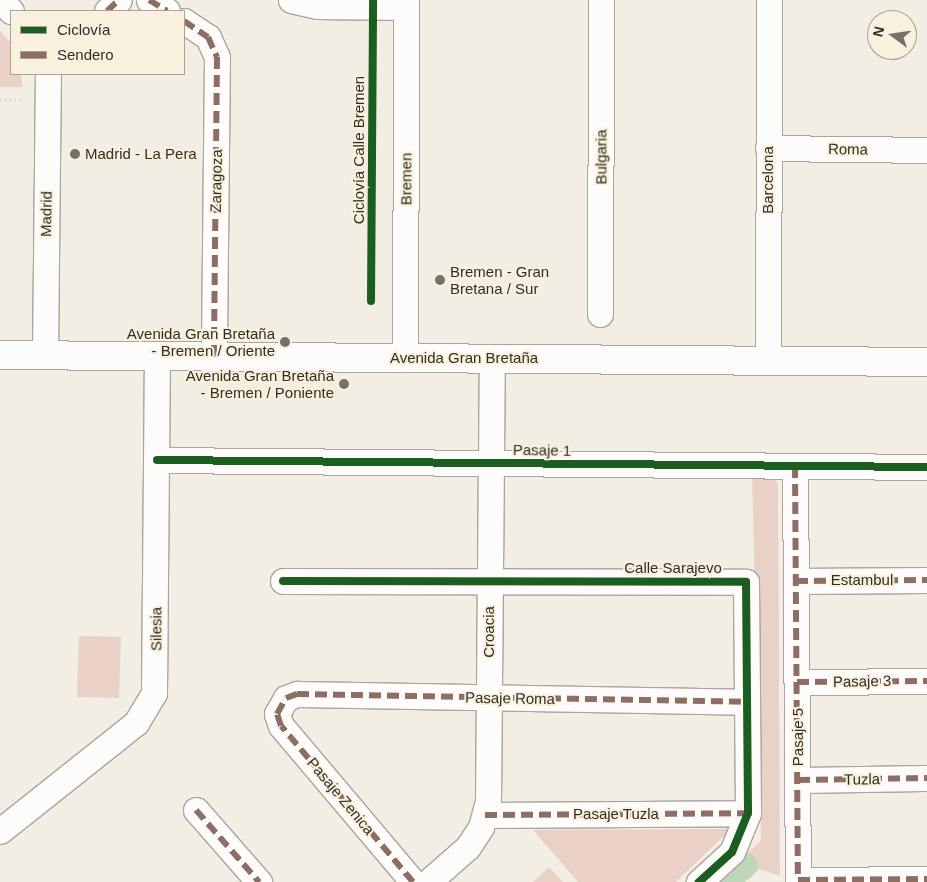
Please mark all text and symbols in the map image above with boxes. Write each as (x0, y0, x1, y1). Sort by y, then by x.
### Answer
legend (10, 10, 185, 75)
north arrow (867, 10, 917, 60)
text: Ciclovía (57, 21, 110, 38)
text: N (869, 25, 887, 38)
text: Sendero (57, 46, 114, 63)
street label: Ciclovía Calle Bremen (350, 76, 368, 224)
street label: Bulgaria (592, 129, 610, 185)
street label: Roma (828, 140, 868, 158)
place label: Madrid - La Pera (85, 145, 197, 163)
street label: Barcelona (759, 146, 777, 214)
marker: Madrid - La Pera (69, 148, 81, 160)
street label: Zaragoza (206, 149, 226, 213)
street label: Bremen (397, 153, 415, 205)
street label: Madrid (37, 191, 55, 237)
place label: Bremen - Gran Bretana / Sur (450, 262, 549, 297)
marker: Bremen - Gran Bretana / Sur (434, 274, 446, 286)
place label: Avenida Gran Bretaña - Bremen / Oriente (127, 324, 275, 359)
marker: Avenida Gran Bretaña - Bremen / Oriente (279, 336, 291, 348)
street label: Avenida Gran Bretaña (390, 349, 538, 367)
place label: Avenida Gran Bretaña - Bremen / Poniente (186, 366, 334, 401)
marker: Avenida Gran Bretaña - Bremen / Poniente (338, 378, 350, 390)
street label: Pasaje 1 (513, 440, 571, 460)
street label: Calle Sarajevo (624, 559, 722, 577)
street label: Estambul (831, 571, 893, 589)
street label: Croacia (480, 606, 498, 658)
street label: Silesia (147, 607, 165, 651)
street label: Pasaje 3 (833, 671, 891, 691)
street label: Pasaje Roma (465, 688, 555, 708)
street label: Pasaje 5 (789, 708, 807, 766)
street label: Pasaje Zenica (304, 754, 378, 838)
street label: Tuzla (844, 770, 880, 788)
street label: Pasaje Tuzla (573, 805, 659, 823)

